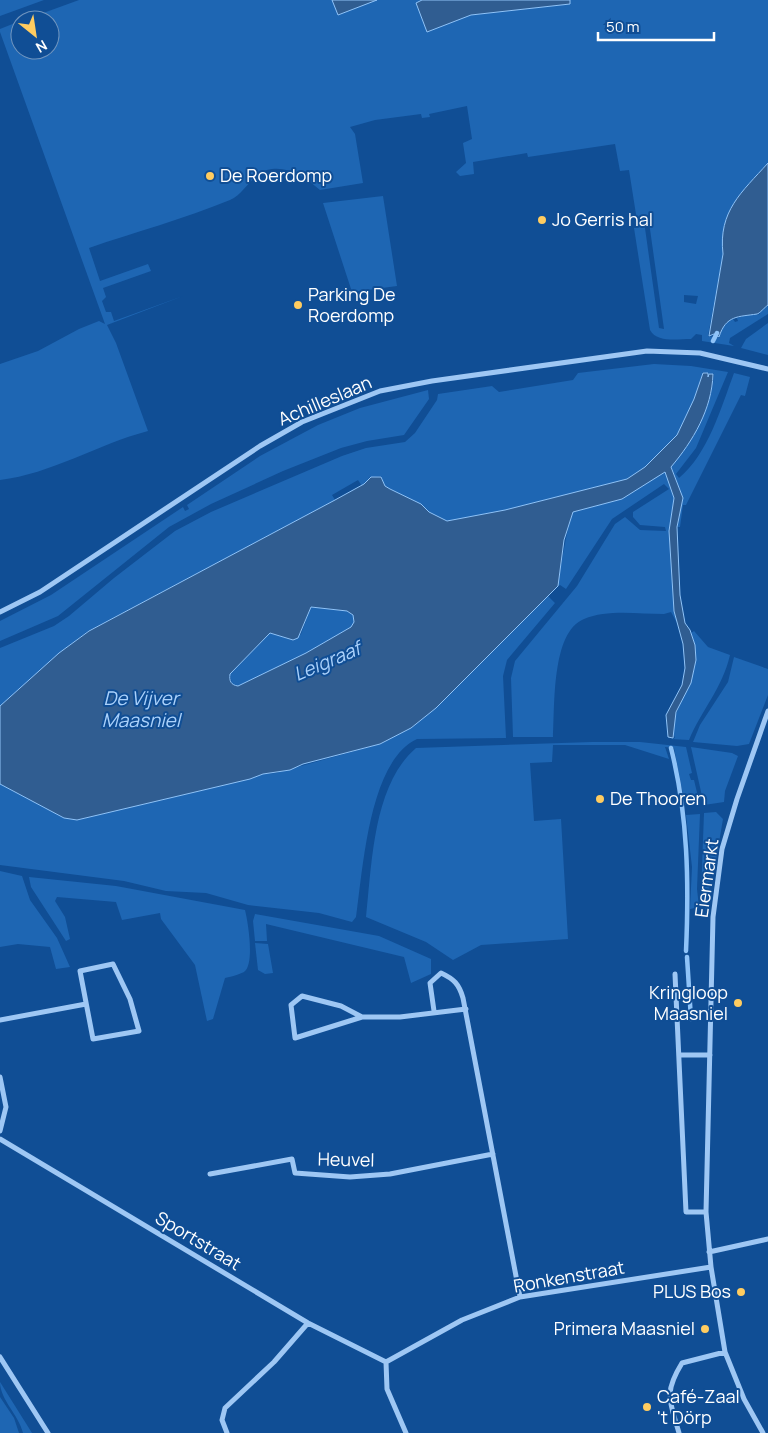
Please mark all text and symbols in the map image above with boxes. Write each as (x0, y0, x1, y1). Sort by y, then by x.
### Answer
north arrow (10, 10, 60, 60)
scale bar (598, 10, 714, 42)
text: 50 m (606, 16, 640, 37)
text: N (33, 36, 51, 57)
place label: De Roerdomp (220, 163, 332, 187)
marker: De Roerdomp (204, 170, 216, 182)
place label: Jo Gerris hal (552, 207, 653, 231)
marker: Jo Gerris hal (536, 214, 548, 226)
place label: Parking De Roerdomp (308, 282, 396, 327)
marker: Parking De Roerdomp (292, 299, 304, 311)
street label: Achilleslaan (274, 370, 375, 431)
water label: Leigraaf (289, 634, 369, 687)
water label: De Vijver Maasniel (102, 685, 183, 733)
place label: De Thooren (610, 786, 706, 810)
marker: De Thooren (594, 793, 606, 805)
street label: Eiermarkt (689, 837, 723, 919)
place label: Kringloop Maasniel (649, 980, 728, 1025)
marker: Kringloop Maasniel (732, 997, 744, 1009)
street label: Heuvel (317, 1147, 375, 1171)
street label: Sportstraat (151, 1205, 246, 1275)
street label: Ronkenstraat (511, 1254, 626, 1298)
place label: PLUS Bos (653, 1279, 731, 1303)
marker: PLUS Bos (735, 1286, 747, 1298)
place label: Primera Maasniel (554, 1316, 695, 1340)
marker: Primera Maasniel (699, 1323, 711, 1335)
place label: Café-Zaal 't Dörp (657, 1384, 740, 1429)
marker: Café-Zaal 't Dörp (641, 1401, 653, 1413)

